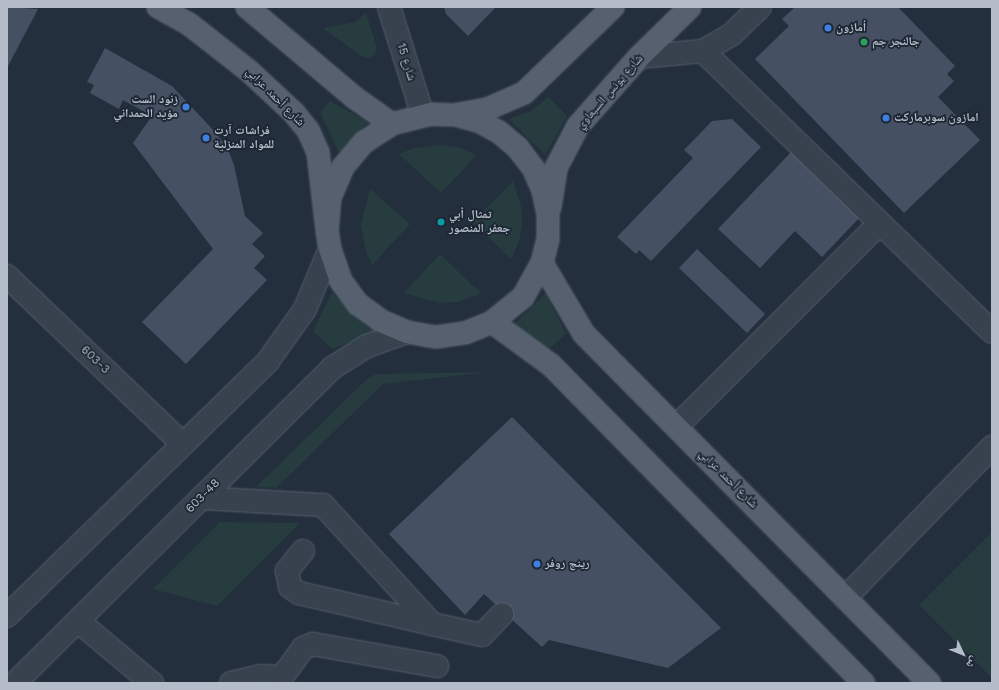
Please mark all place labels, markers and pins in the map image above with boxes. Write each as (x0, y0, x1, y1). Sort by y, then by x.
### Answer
place label: أمازون (836, 21, 866, 35)
marker: أمازون (823, 23, 833, 33)
place label: جالنجر جم (872, 35, 920, 49)
marker: جالنجر جم (859, 37, 869, 47)
place label: زنود الست مؤيد الحمداني (113, 93, 178, 121)
marker: زنود الست مؤيد الحمداني (181, 102, 191, 112)
place label: امازون سوبرماركت (894, 111, 979, 125)
marker: امازون سوبرماركت (881, 113, 891, 123)
place label: فراشات آرت للمواد المنزلية (214, 124, 274, 152)
marker: فراشات آرت للمواد المنزلية (201, 133, 211, 143)
place label: تمثال أبي جعفر المنصور (449, 208, 510, 236)
marker: تمثال أبي جعفر المنصور (436, 217, 446, 227)
place label: رينج روفر (545, 557, 590, 571)
marker: رينج روفر (532, 559, 542, 569)

